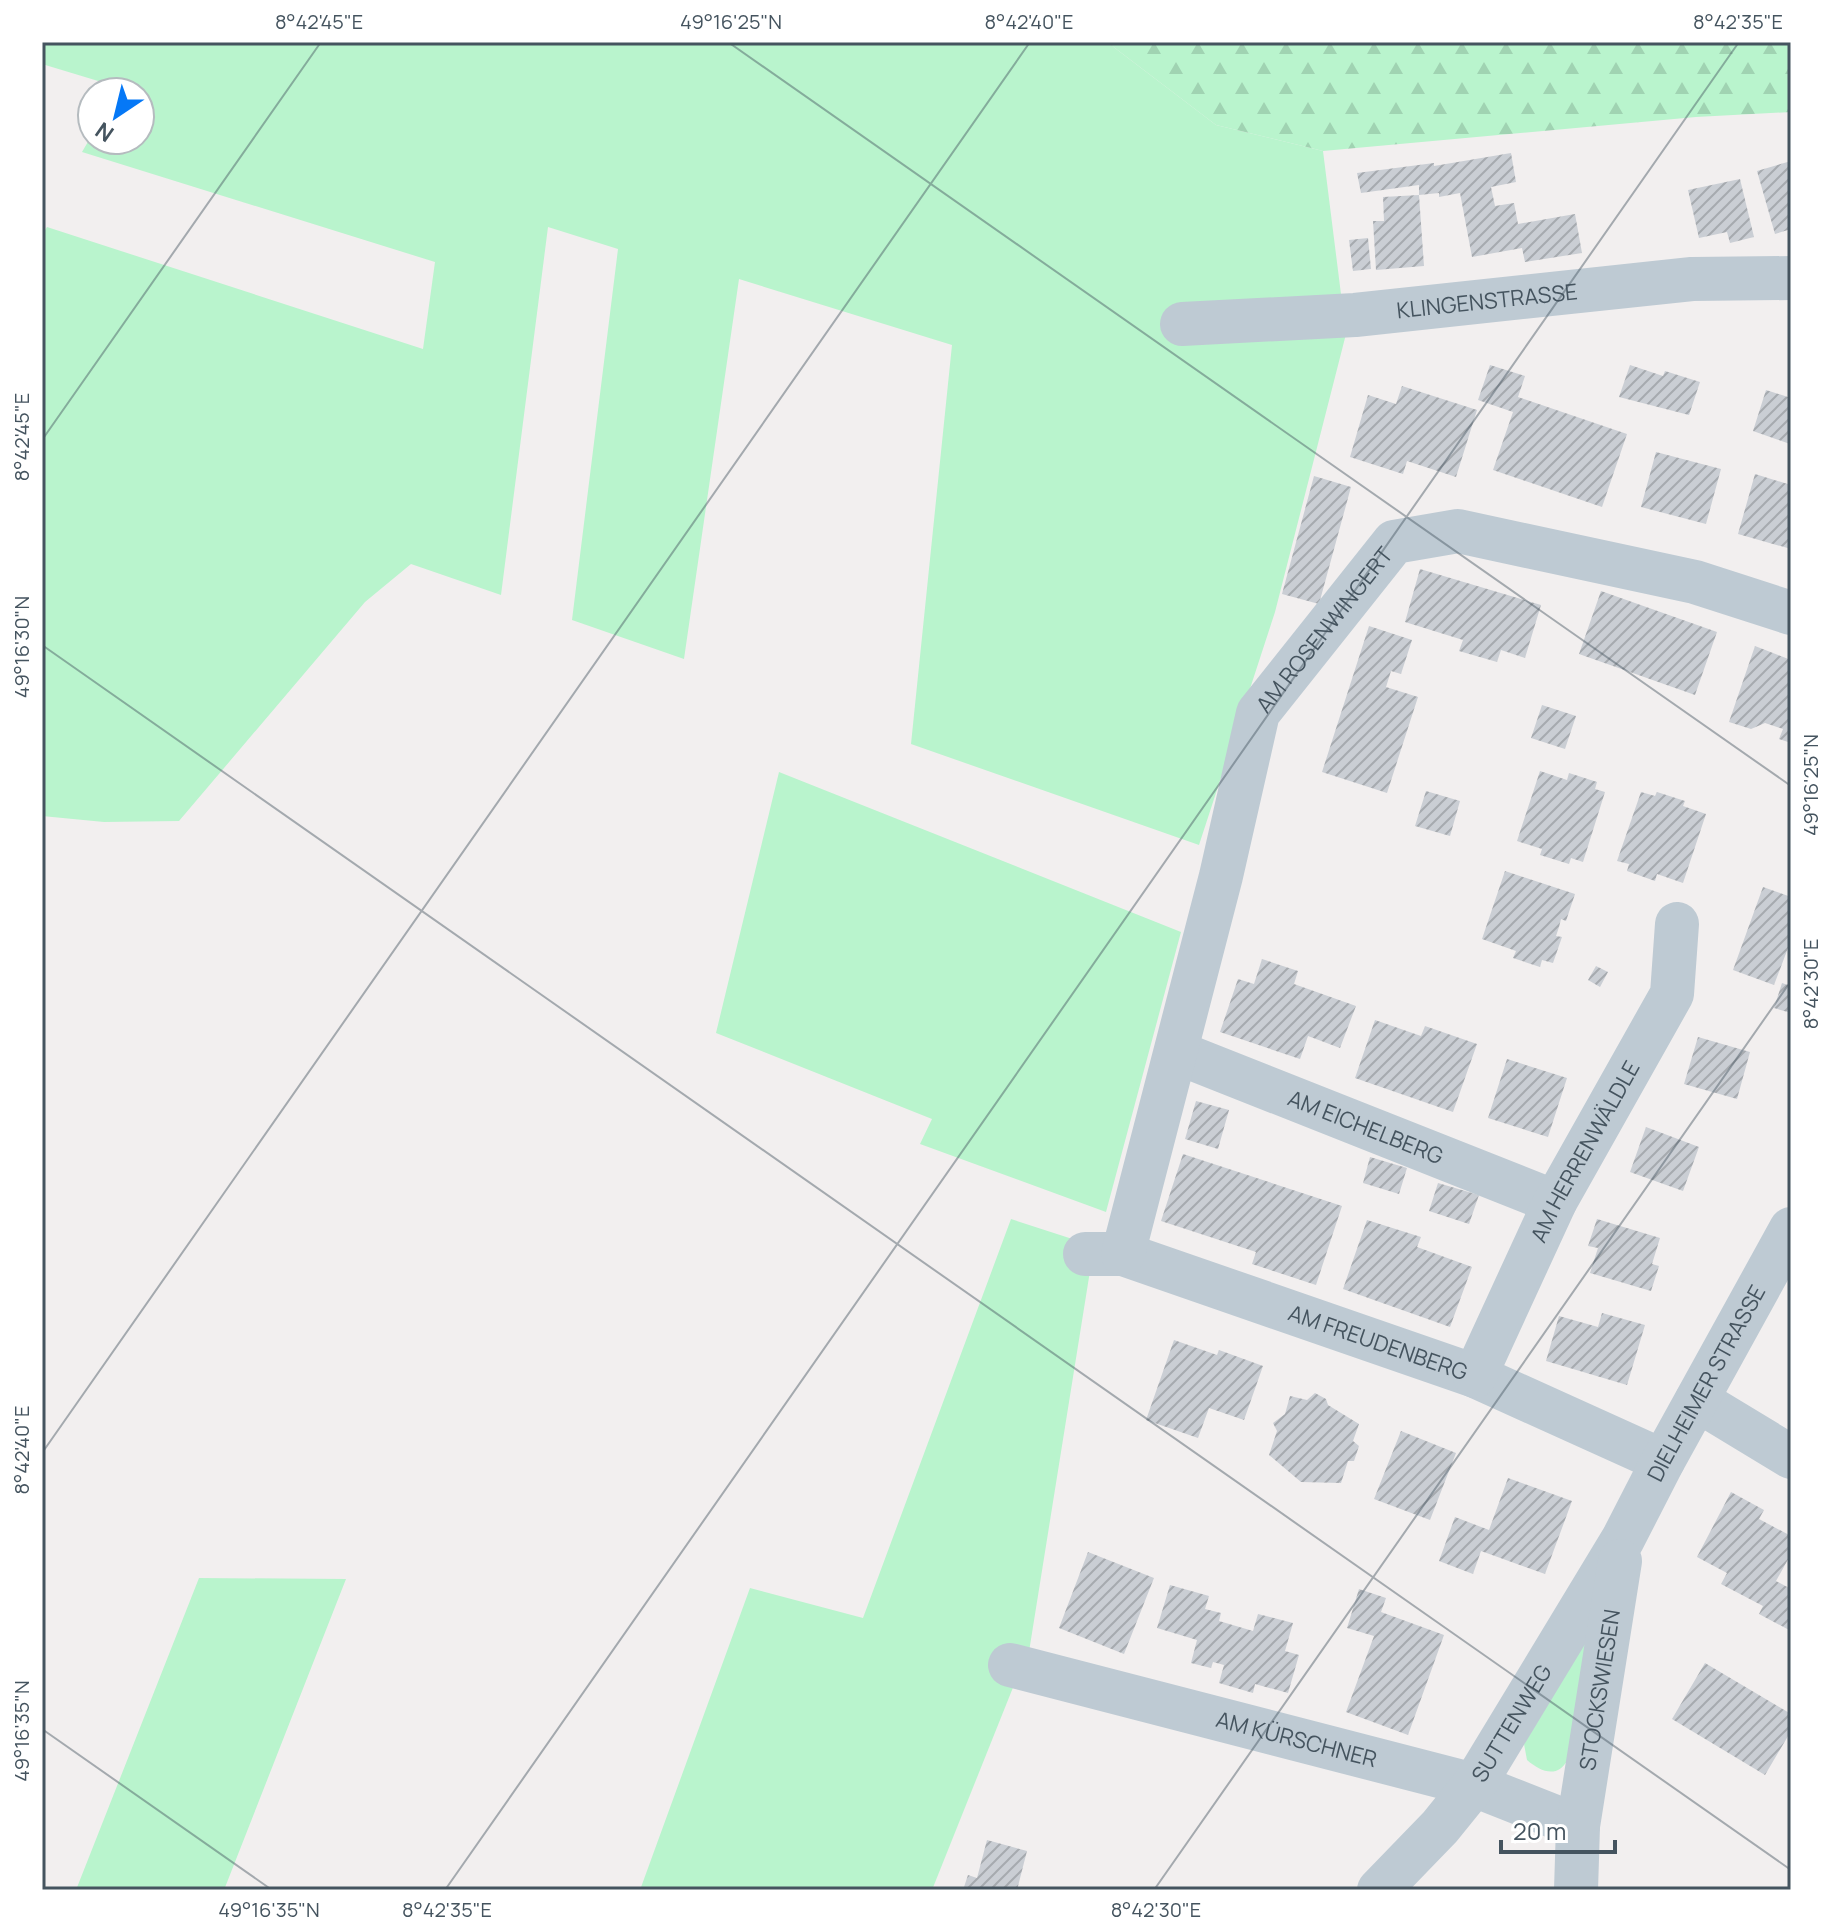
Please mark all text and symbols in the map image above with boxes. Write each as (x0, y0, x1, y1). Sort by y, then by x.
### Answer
text: 8°42'45"E (275, 8, 363, 35)
text: 49°16'25"N (680, 8, 782, 35)
text: 8°42'40"E (985, 8, 1073, 35)
text: 8°42'35"E (1693, 8, 1783, 35)
north arrow (76, 76, 156, 156)
text: N (89, 116, 120, 149)
street label: KLINGENSTRASSE (1395, 276, 1579, 325)
text: 8°42'45"E (8, 393, 35, 481)
street label: AM ROSENWINGERT (1249, 541, 1399, 719)
text: 49°16'30"N (8, 596, 35, 698)
text: 49°16'25"N (1797, 734, 1824, 836)
text: 8°42'30"E (1797, 939, 1824, 1029)
street label: AM HERRENWÄLDLE (1523, 1055, 1646, 1247)
street label: AM EICHELBERG (1284, 1083, 1448, 1171)
street label: DIELHEIMER STRASSE (1640, 1280, 1772, 1486)
street label: AM FREUDENBERG (1285, 1298, 1472, 1387)
text: 8°42'40"E (8, 1406, 35, 1494)
street label: STOCKSWIESEN (1572, 1607, 1627, 1772)
street label: SUTTENWEG (1464, 1659, 1559, 1788)
text: 49°16'35"N (8, 1680, 35, 1782)
street label: AM KÜRSCHNER (1213, 1704, 1380, 1774)
scale bar (1501, 1804, 1615, 1854)
text: 20 m (1513, 1814, 1566, 1847)
text: 49°16'35"N (218, 1896, 320, 1923)
text: 8°42'35"E (402, 1896, 492, 1923)
text: 8°42'30"E (1111, 1896, 1201, 1923)

